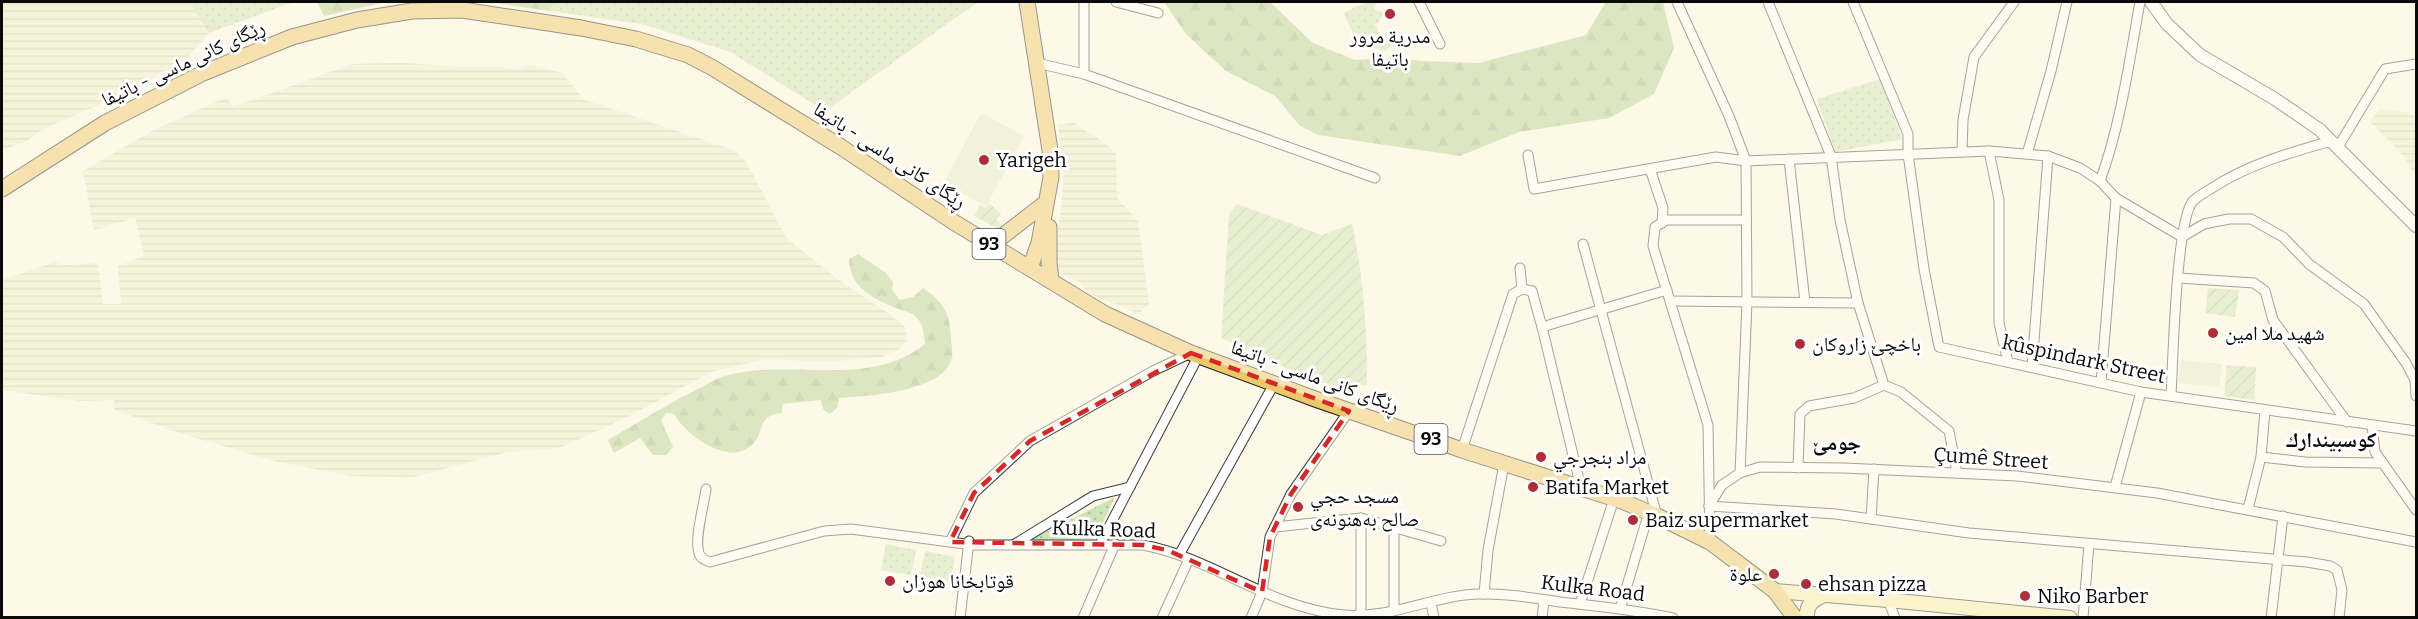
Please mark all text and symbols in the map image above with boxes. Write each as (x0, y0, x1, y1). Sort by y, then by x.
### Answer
marker: مدرية مرور باتيفا (1383, 7, 1397, 21)
street label: ڕێگای کانی ماسی - باتيفا (98, 15, 270, 115)
place label: مدرية مرور باتيفا (1349, 24, 1430, 71)
street label: ڕێگای کانی ماسی - باتيفا (807, 97, 971, 217)
place label: Yarigeh (996, 148, 1067, 172)
marker: Yarigeh (977, 153, 991, 167)
road number: 93 (972, 229, 1006, 259)
place label: شهيد ملا امين (2225, 321, 2325, 345)
marker: شهيد ملا امين (2206, 326, 2220, 340)
street label: kûspindark Street (2000, 330, 2168, 388)
place label: باخچێ زاروکان (1812, 332, 1921, 356)
street label: ڕێگای کانی ماسی - باتيفا (1226, 334, 1402, 422)
marker: باخچێ زاروکان (1793, 337, 1807, 351)
road number: 93 (1414, 424, 1448, 454)
district label: كوسبيندارك (2285, 427, 2377, 453)
district label: جومێ (1813, 430, 1861, 456)
street label: Çumê Street (1933, 442, 2049, 474)
place label: مراد بنجرجي (1553, 445, 1646, 473)
marker: مراد بنجرجي (1534, 450, 1548, 464)
place label: Batifa Market (1545, 475, 1669, 499)
marker: Batifa Market (1526, 480, 1540, 494)
place label: مسجد حجي صالح بەھنونەی (1310, 484, 1419, 532)
marker: مسجد حجي صالح بەھنونەی (1291, 500, 1305, 514)
place label: Baiz supermarket (1645, 508, 1809, 532)
marker: Baiz supermarket (1626, 513, 1640, 527)
street label: Kulka Road (1051, 515, 1157, 543)
place label: علوة (1729, 562, 1762, 586)
marker: علوة (1767, 567, 1781, 581)
place label: قوتابخانا هوزان (902, 569, 1014, 593)
street label: Kulka Road (1540, 570, 1646, 606)
place label: ehsan pizza (1818, 572, 1927, 596)
marker: قوتابخانا هوزان (883, 574, 897, 588)
marker: ehsan pizza (1799, 577, 1813, 591)
place label: Niko Barber (2037, 584, 2148, 608)
marker: Niko Barber (2018, 589, 2032, 603)

